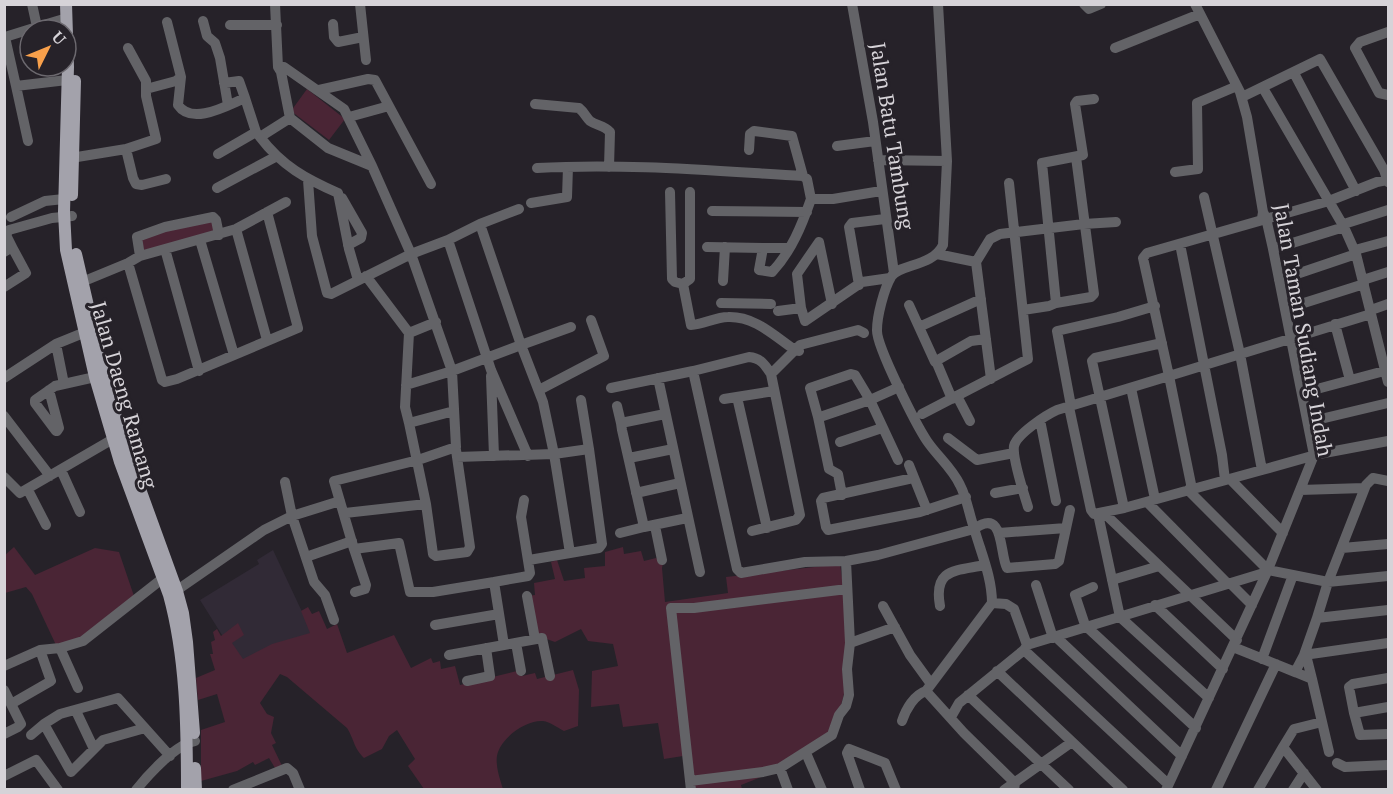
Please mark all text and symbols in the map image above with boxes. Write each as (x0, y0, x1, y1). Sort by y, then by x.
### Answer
north arrow (18, 18, 78, 78)
text: U (47, 26, 71, 50)
street label: Jalan Batu Tambung (864, 40, 922, 232)
street label: Jalan Taman Sudiang Indah (1268, 201, 1340, 459)
street label: Jalan Daeng Ramang (85, 298, 165, 492)

